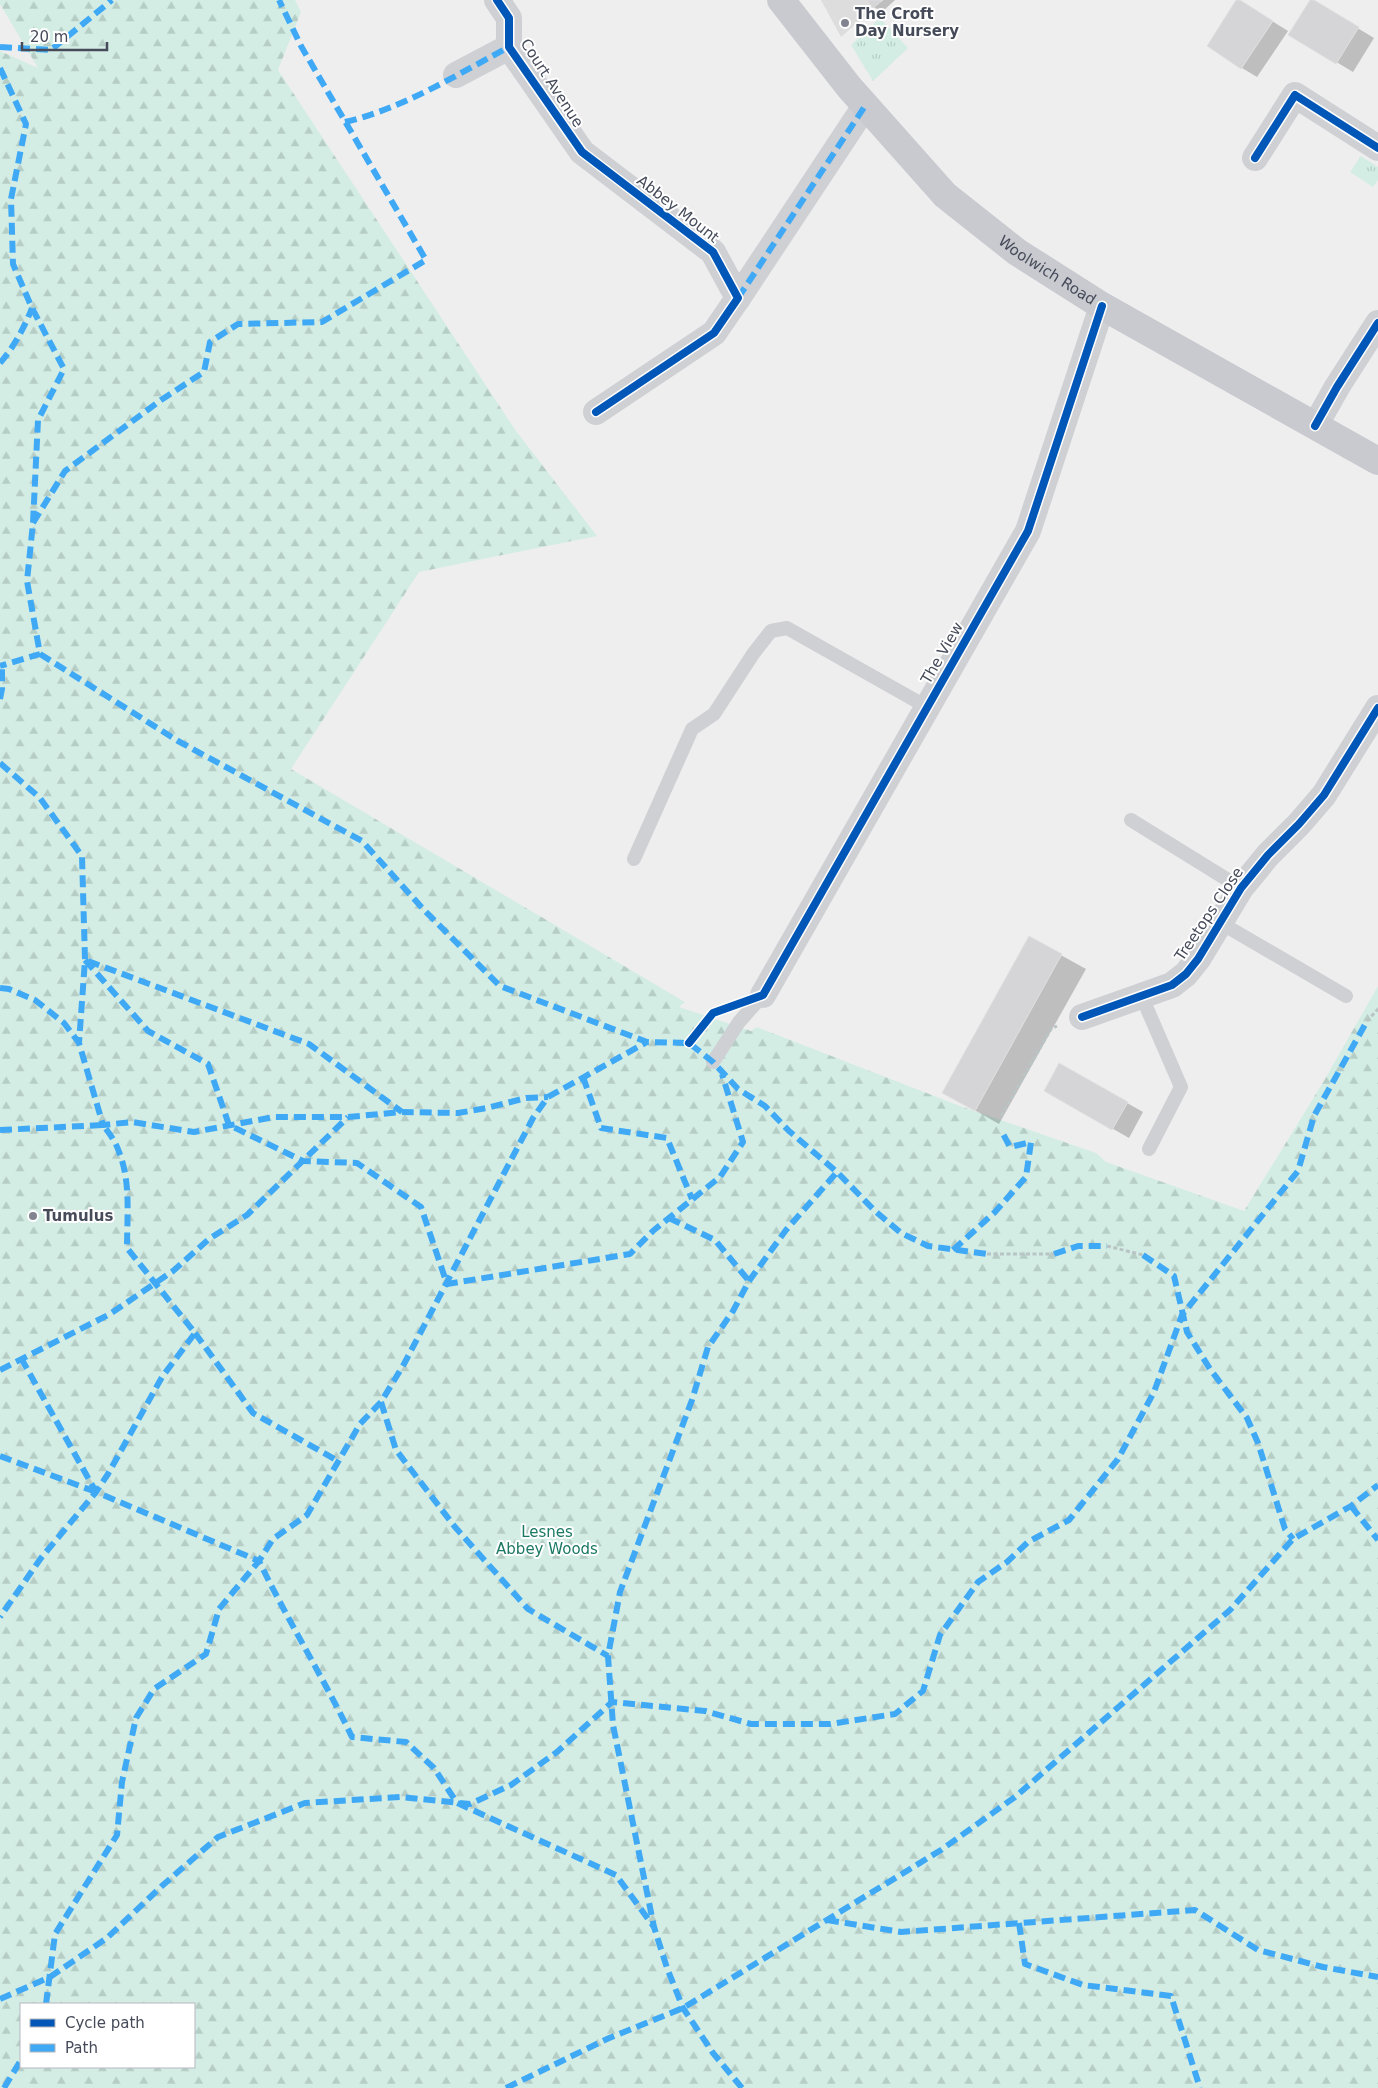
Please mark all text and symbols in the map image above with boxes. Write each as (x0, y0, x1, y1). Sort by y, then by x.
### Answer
place label: The Croft Day Nursery (855, 5, 959, 40)
marker: The Croft Day Nursery (839, 17, 851, 29)
scale bar (22, 20, 108, 52)
text: 20 m (30, 28, 68, 46)
street label: Court Avenue (517, 35, 587, 131)
street label: Abbey Mount (633, 171, 723, 247)
street label: Woolwich Road (995, 232, 1099, 309)
street label: The View (917, 619, 967, 688)
street label: Treetops Close (1170, 864, 1247, 965)
place label: Tumulus (43, 1207, 113, 1225)
marker: Tumulus (27, 1210, 39, 1222)
park label: Lesnes Abbey Woods (496, 1523, 598, 1558)
legend (20, 2003, 195, 2068)
text: Cycle path (65, 2014, 145, 2032)
text: Path (65, 2039, 98, 2057)

